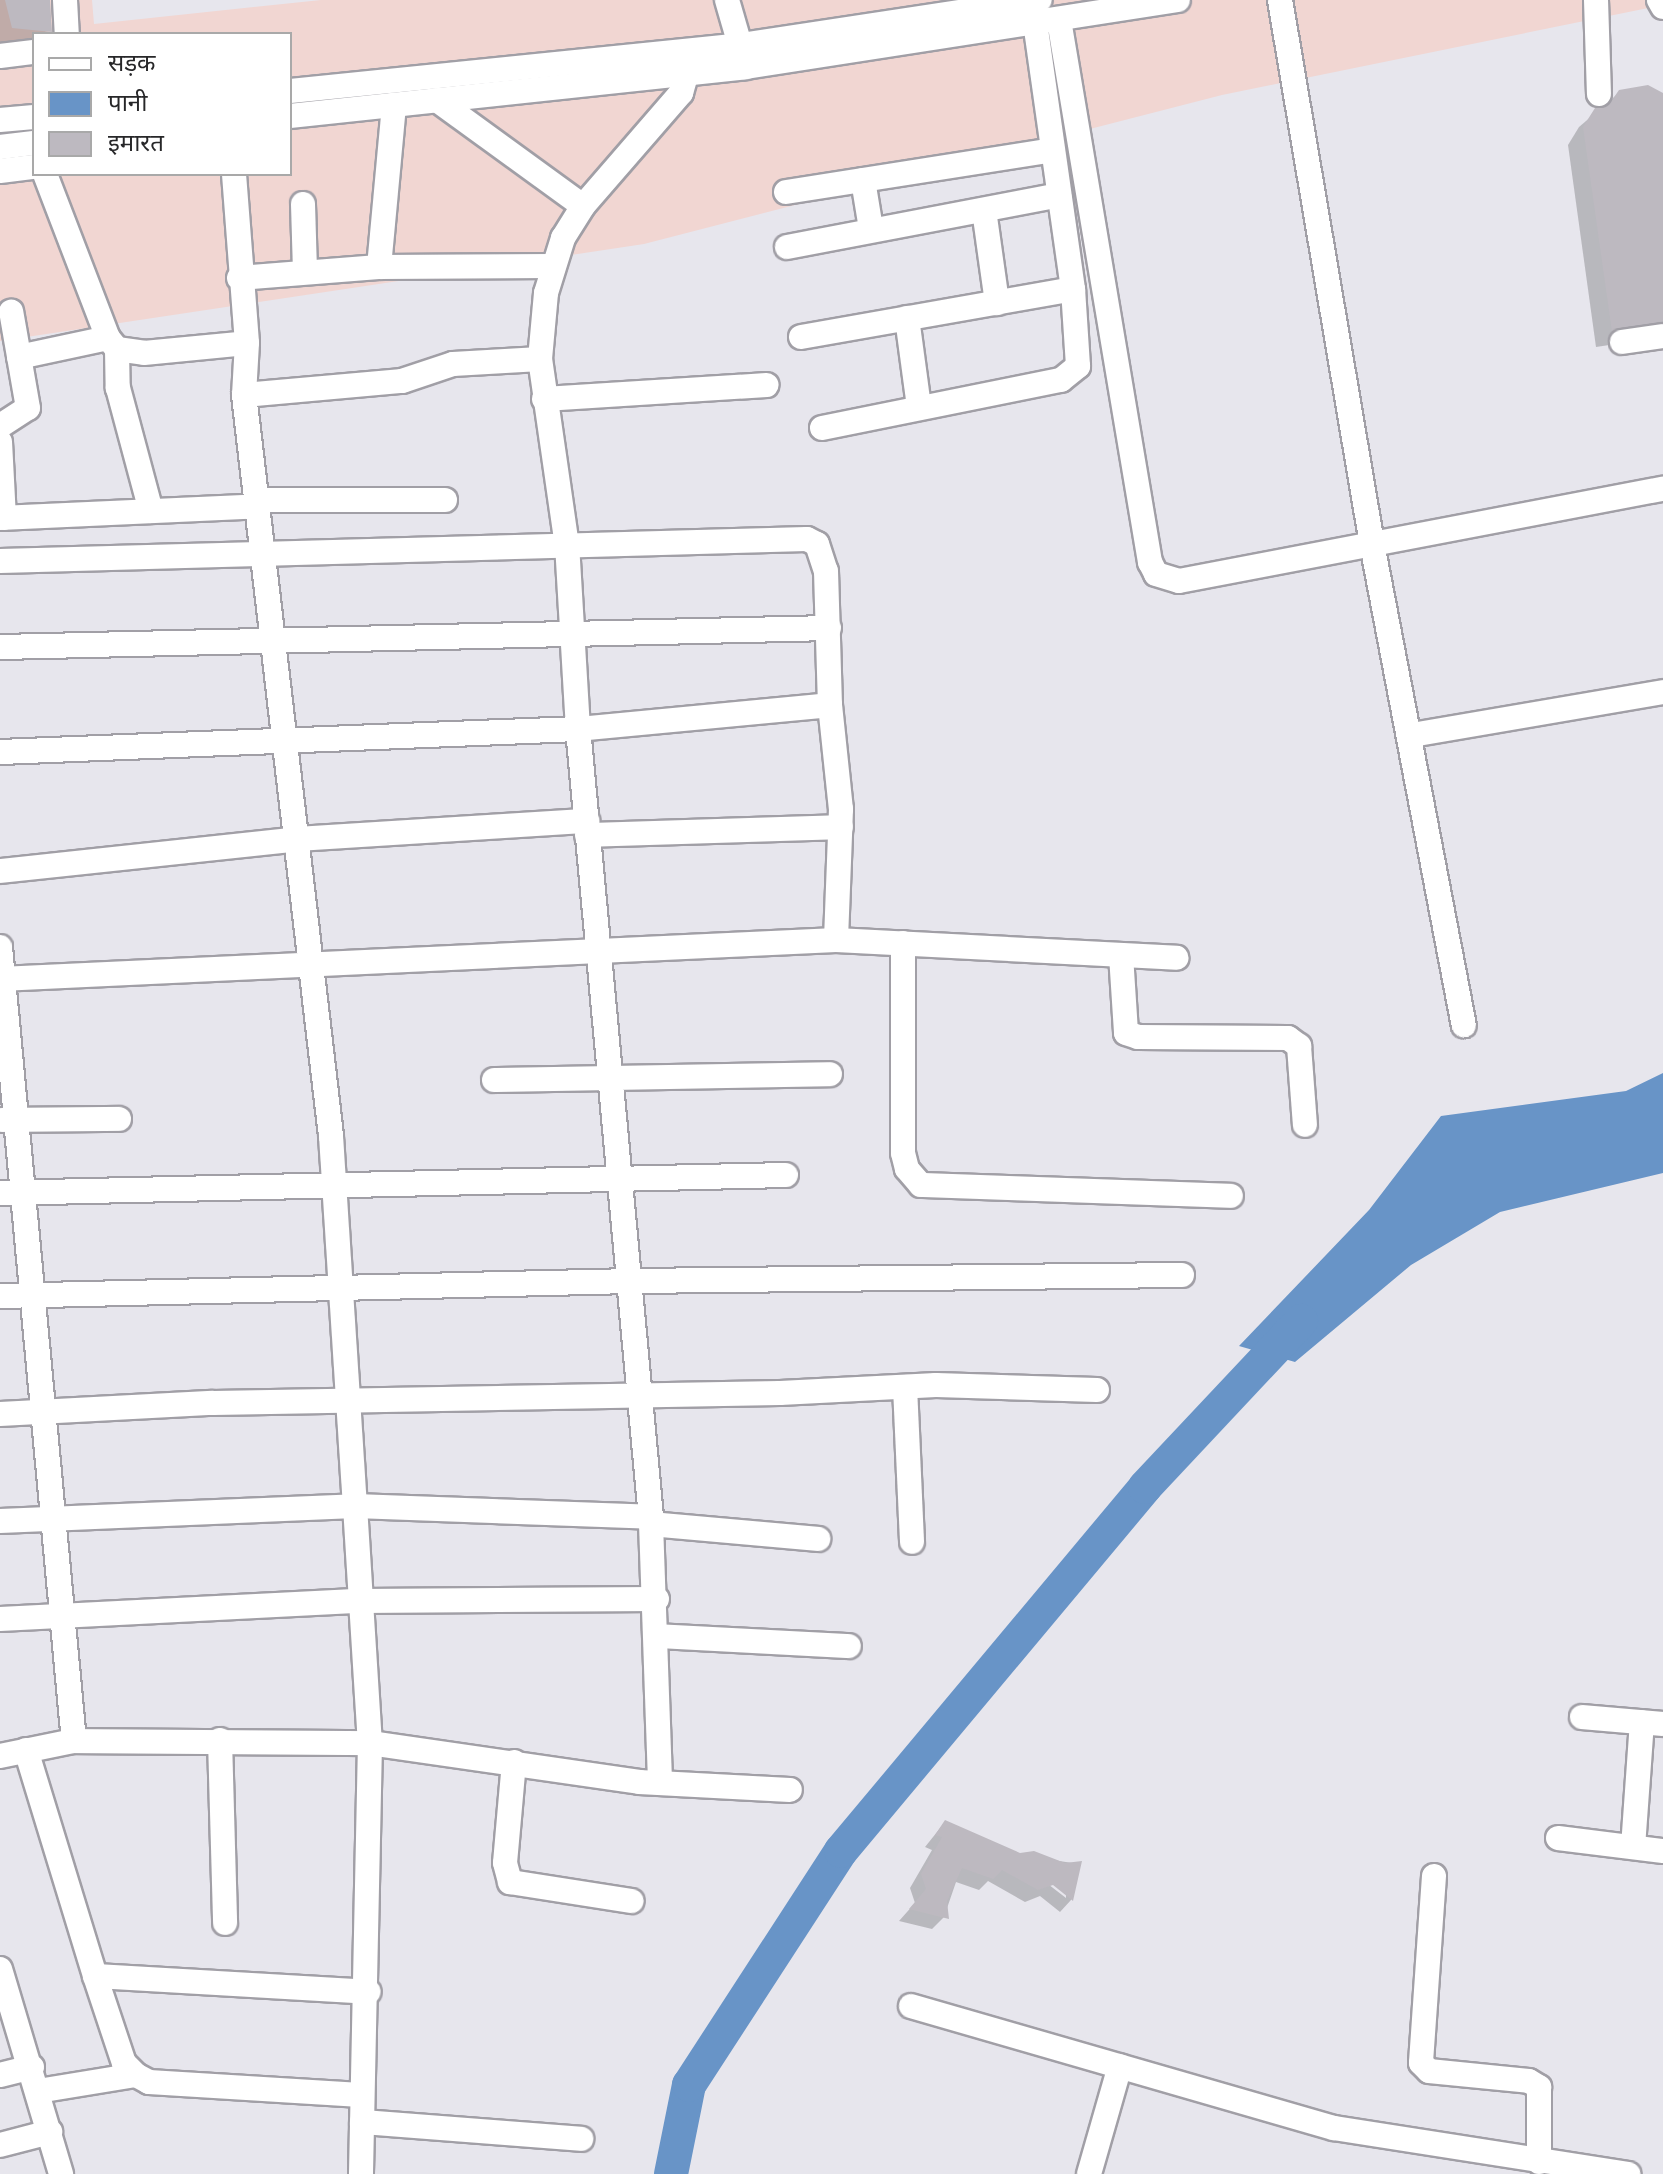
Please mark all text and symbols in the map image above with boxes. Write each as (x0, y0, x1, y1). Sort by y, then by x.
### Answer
legend (32, 32, 292, 176)
text: सड़क (108, 48, 156, 77)
text: पानी (108, 88, 147, 117)
text: इमारत (108, 128, 164, 157)

